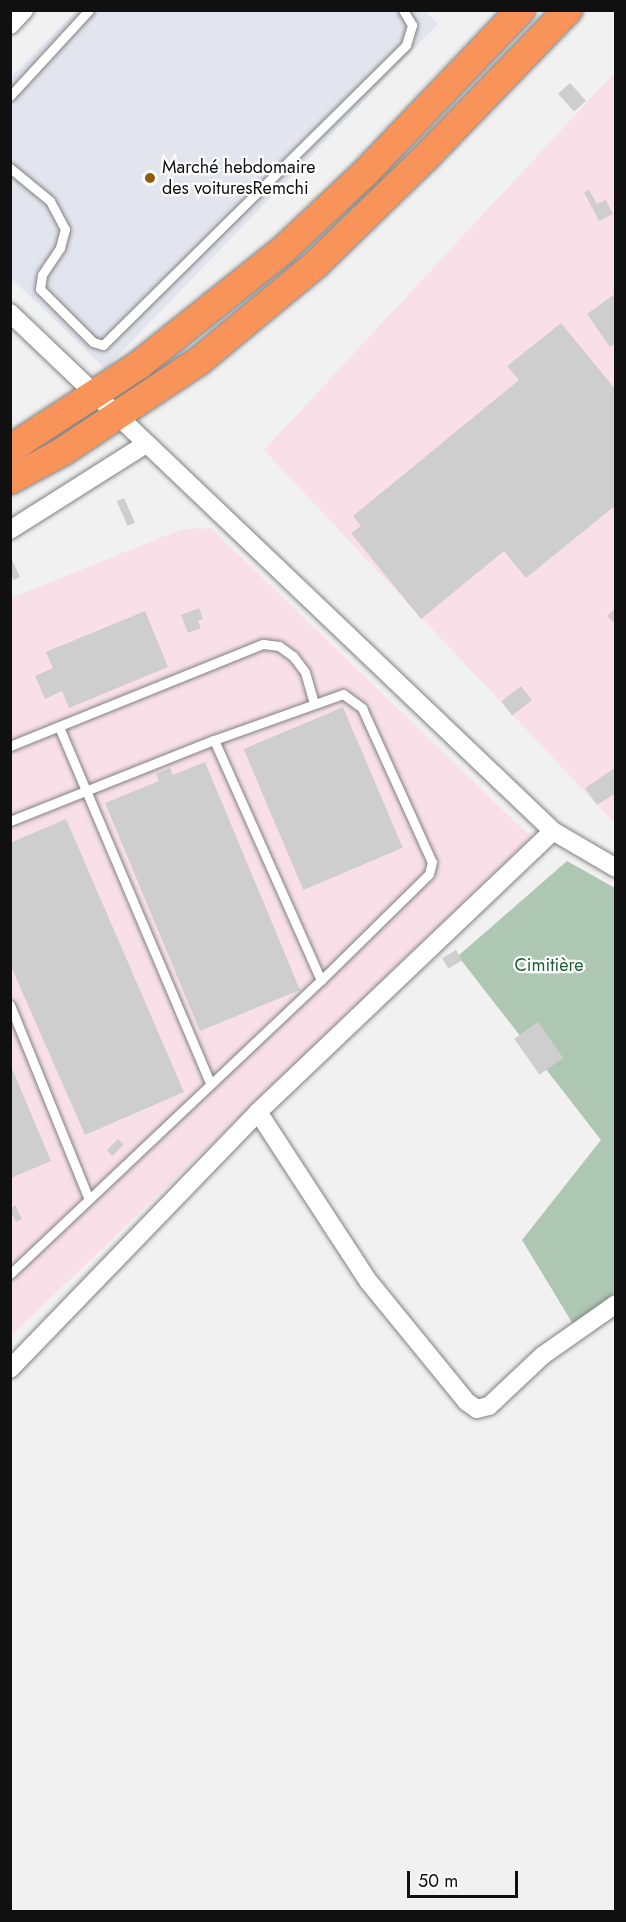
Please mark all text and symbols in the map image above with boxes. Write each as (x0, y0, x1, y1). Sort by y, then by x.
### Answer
place label: Marché hebdomaire des voituresRemchi (162, 157, 315, 200)
marker: Marché hebdomaire des voituresRemchi (143, 171, 157, 185)
park label: Cimitière (514, 954, 584, 976)
scale bar (410, 1859, 521, 1897)
text: 50 m (418, 1868, 458, 1894)

